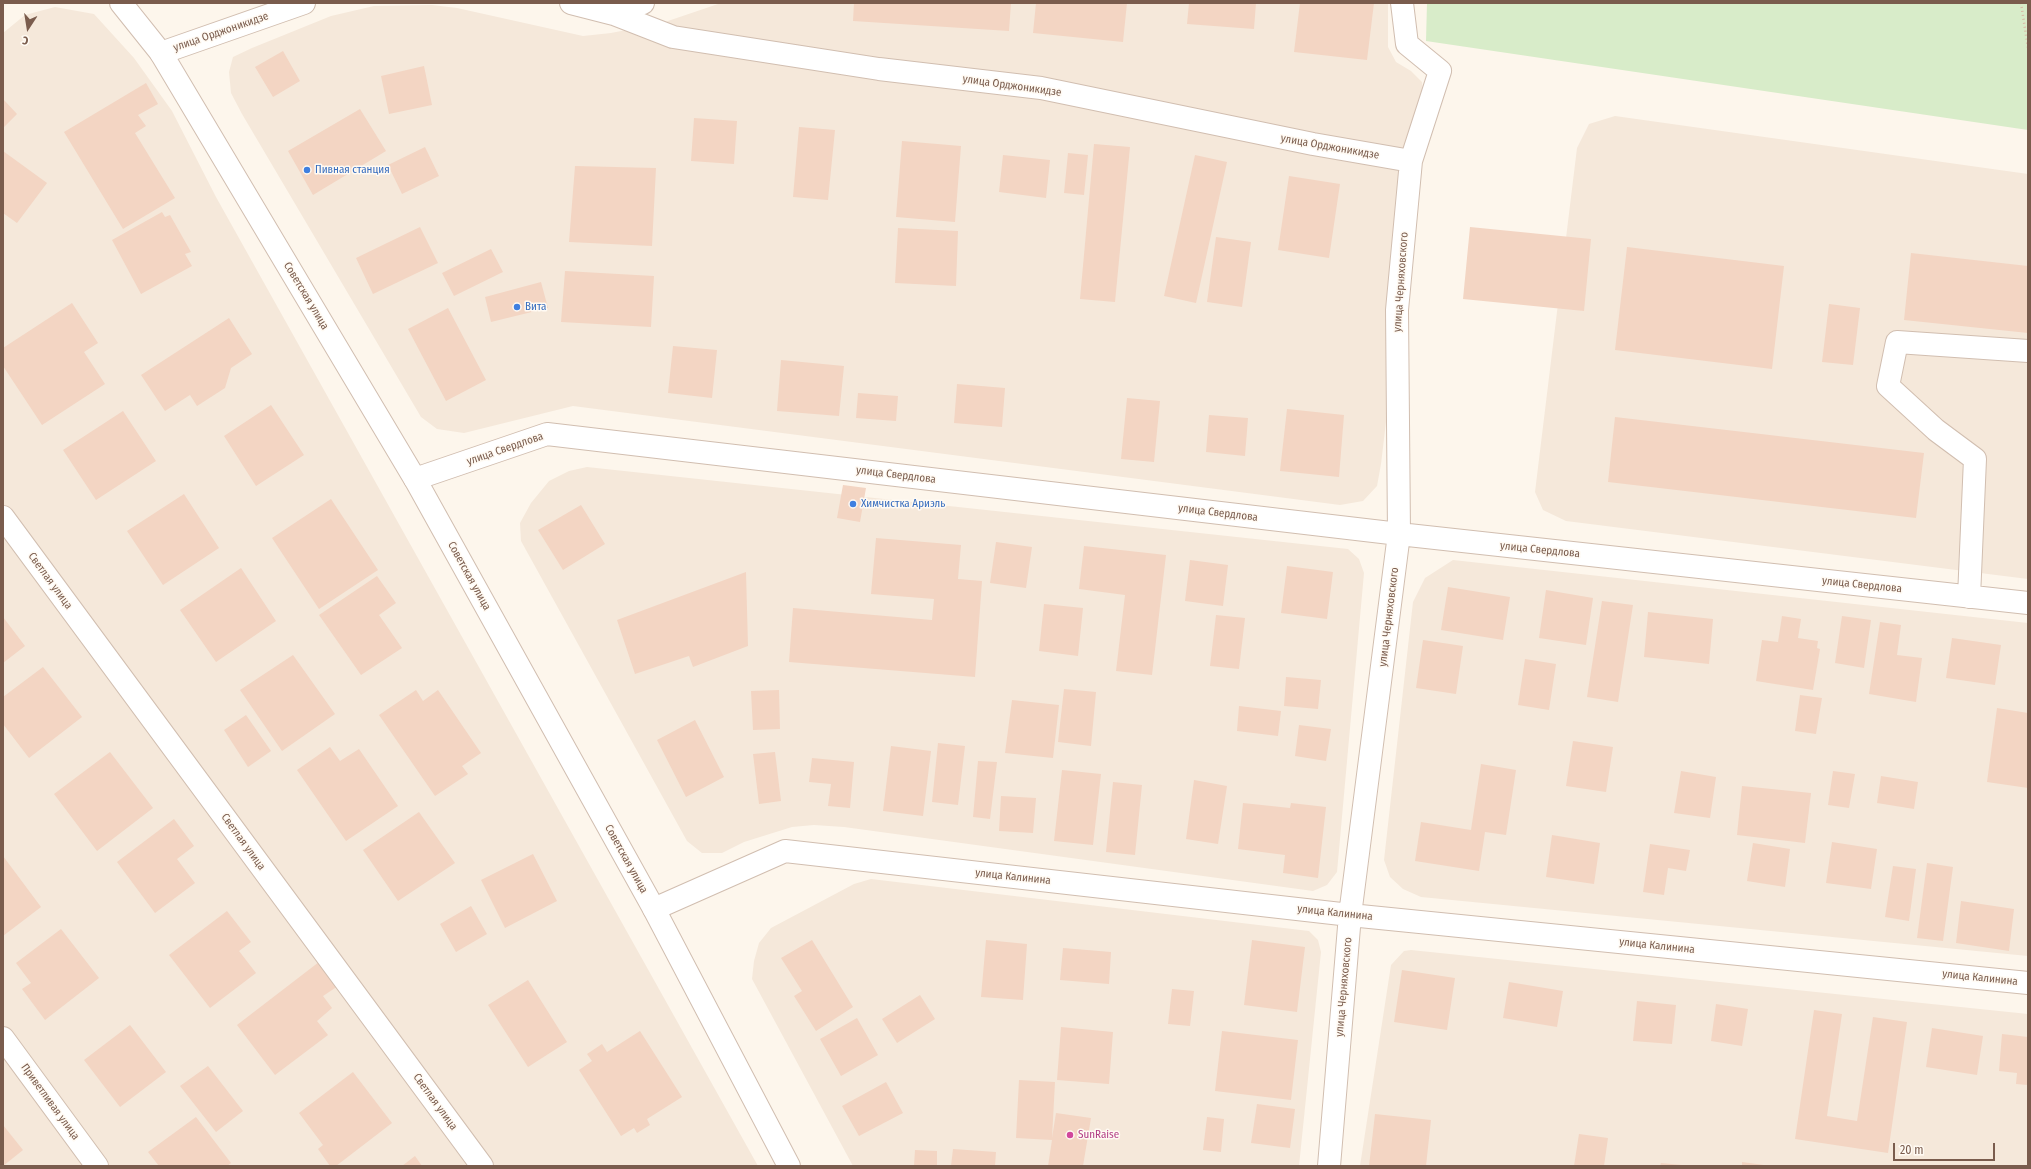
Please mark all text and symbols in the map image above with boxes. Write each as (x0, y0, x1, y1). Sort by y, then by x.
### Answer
north arrow (8, 8, 48, 48)
street label: улица Орджоникидзе (172, 10, 270, 54)
text: С (21, 33, 30, 47)
street label: улица Орджоникидзе (962, 73, 1062, 99)
street label: улица Орджоникидзе (1280, 132, 1380, 162)
place label: Пивная станция (315, 163, 390, 177)
marker: Пивная станция (302, 165, 312, 175)
street label: улица Черняховского (1391, 232, 1411, 332)
street label: Советская улица (281, 260, 331, 332)
place label: Вита (525, 300, 546, 314)
marker: Вита (512, 302, 522, 312)
street label: улица Свердлова (465, 430, 545, 468)
street label: улица Свердлова (855, 464, 937, 486)
place label: Химчистка Ариэль (861, 497, 945, 511)
marker: Химчистка Ариэль (848, 499, 858, 509)
street label: улица Свердлова (1177, 502, 1259, 524)
street label: Советская улица (445, 539, 493, 613)
street label: улица Свердлова (1499, 539, 1581, 561)
street label: Светлая улица (25, 550, 75, 612)
street label: улица Черняховского (1376, 567, 1402, 667)
street label: улица Свердлова (1821, 574, 1903, 596)
street label: Светлая улица (218, 811, 268, 873)
street label: Советская улица (602, 822, 650, 896)
street label: улица Калинина (975, 866, 1051, 888)
street label: улица Калинина (1297, 902, 1373, 924)
street label: улица Калинина (1619, 935, 1695, 957)
street label: улица Черняховского (1333, 937, 1355, 1037)
street label: улица Калинина (1942, 967, 2018, 989)
street label: Приветливая улица (18, 1061, 82, 1143)
street label: Светлая улица (410, 1071, 460, 1133)
place label: SunRaise (1078, 1128, 1119, 1142)
marker: SunRaise (1065, 1130, 1075, 1140)
scale bar (1895, 1135, 1997, 1161)
text: 20 m (1900, 1143, 1924, 1157)

